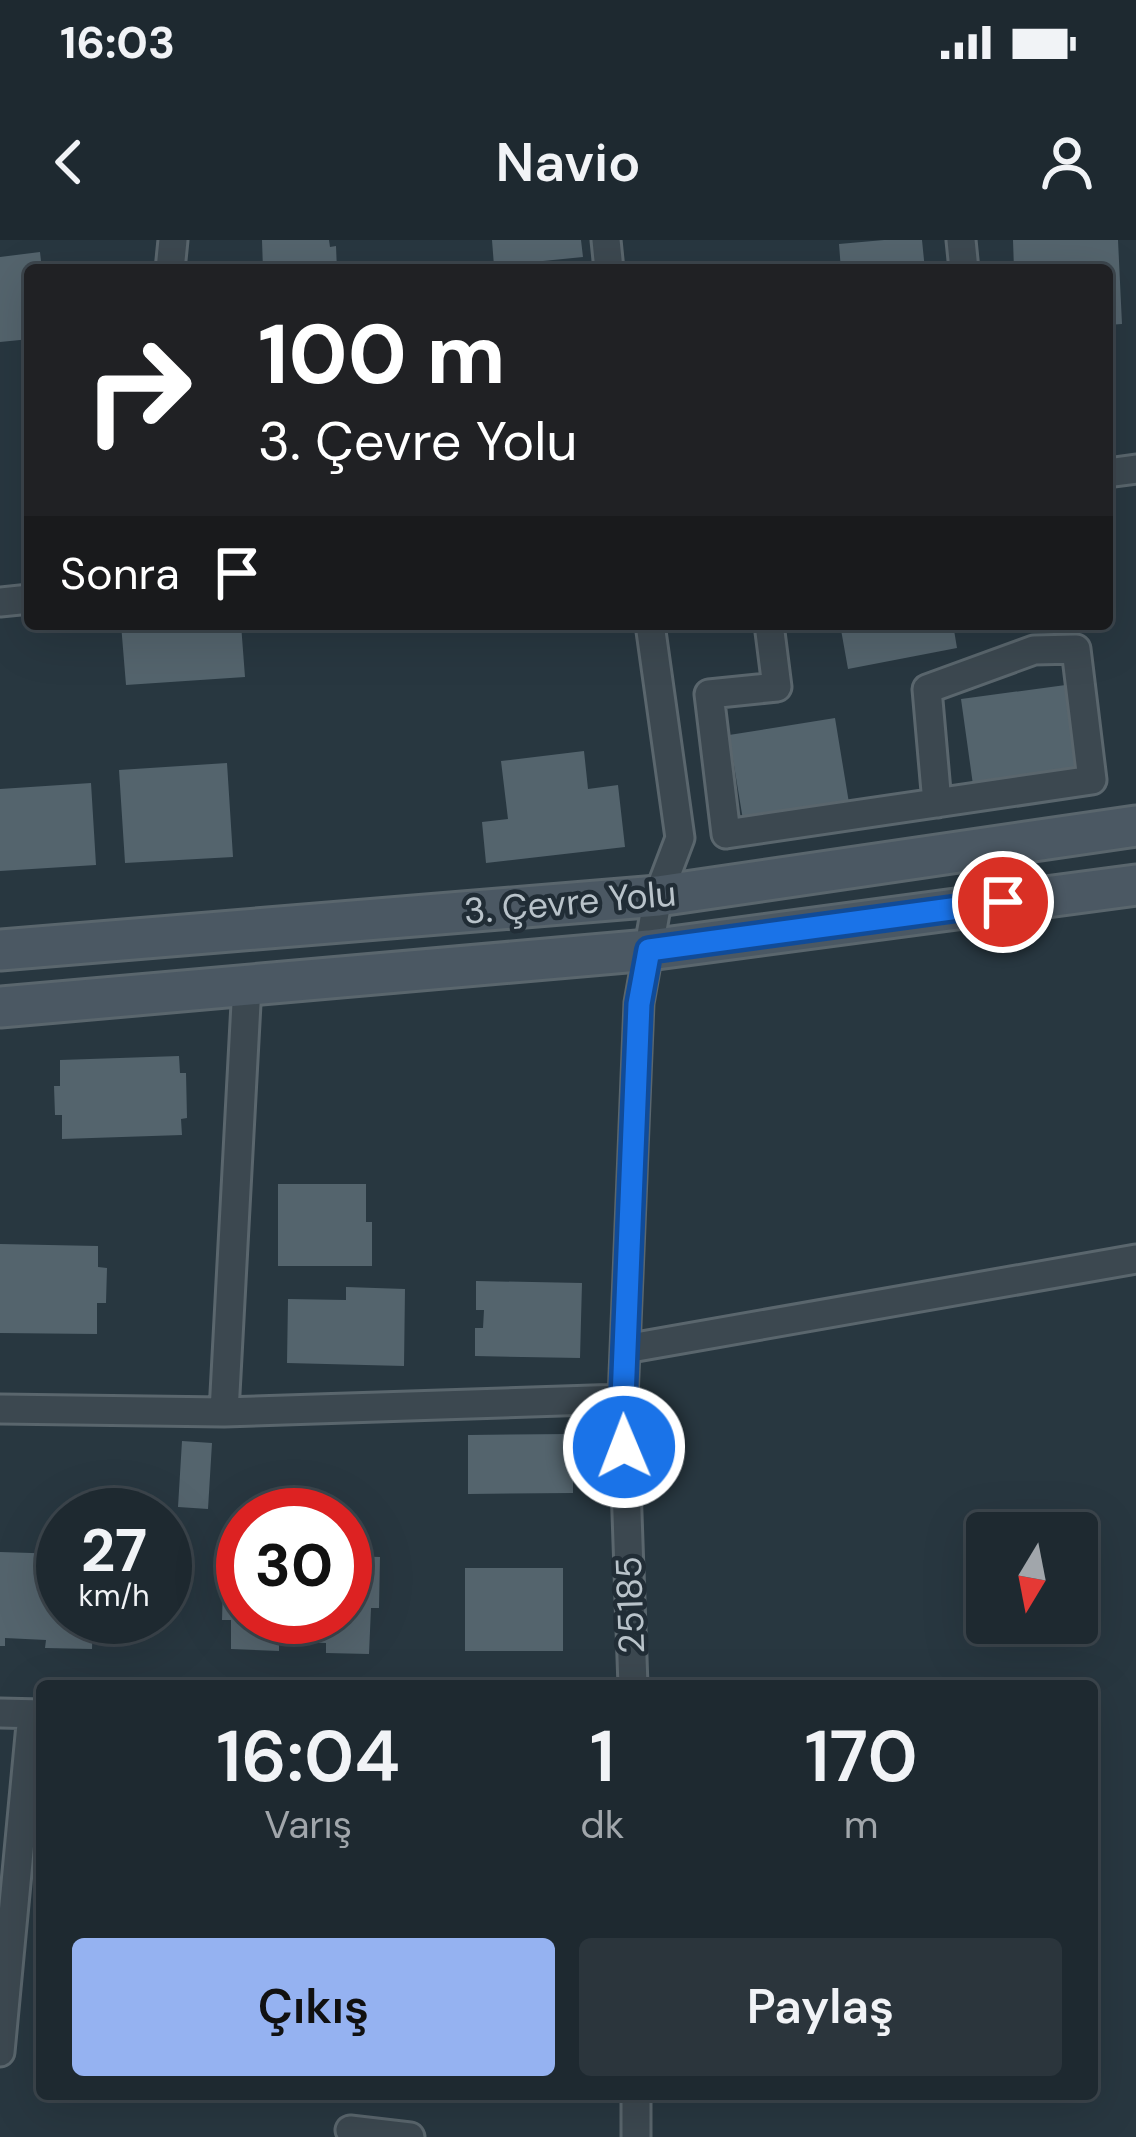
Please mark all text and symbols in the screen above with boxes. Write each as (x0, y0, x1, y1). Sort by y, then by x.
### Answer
text: 16:03 (60, 13, 175, 72)
text: Navio (495, 127, 641, 198)
icon: back (36, 129, 102, 195)
icon: person (1034, 129, 1100, 195)
text: 100 m (258, 300, 506, 409)
icon: right (60, 312, 216, 468)
text: 3. Çevre Yolu (258, 406, 577, 477)
icon: arrive (204, 540, 270, 606)
text: Sonra (60, 544, 180, 603)
pin (952, 851, 1054, 953)
street label: 3. Çevre Yolu (462, 869, 678, 935)
icon: arrive (970, 869, 1036, 935)
position arrow (561, 1384, 687, 1510)
speed limit sign: 30 (216, 1488, 372, 1644)
text: 27 (81, 1511, 147, 1590)
north arrow (966, 1512, 1098, 1644)
map controls (966, 1512, 1098, 1644)
street label: 25185 (605, 1555, 655, 1655)
text: km/h (79, 1576, 149, 1615)
text: 16:04 (216, 1710, 400, 1803)
text: 1 (590, 1710, 615, 1803)
text: 170 (805, 1710, 918, 1803)
text: Varış (264, 1799, 352, 1850)
text: dk (580, 1799, 624, 1850)
text: m (844, 1799, 879, 1850)
button: Çıkış (72, 1938, 555, 2076)
button: Paylaş (579, 1938, 1062, 2076)

